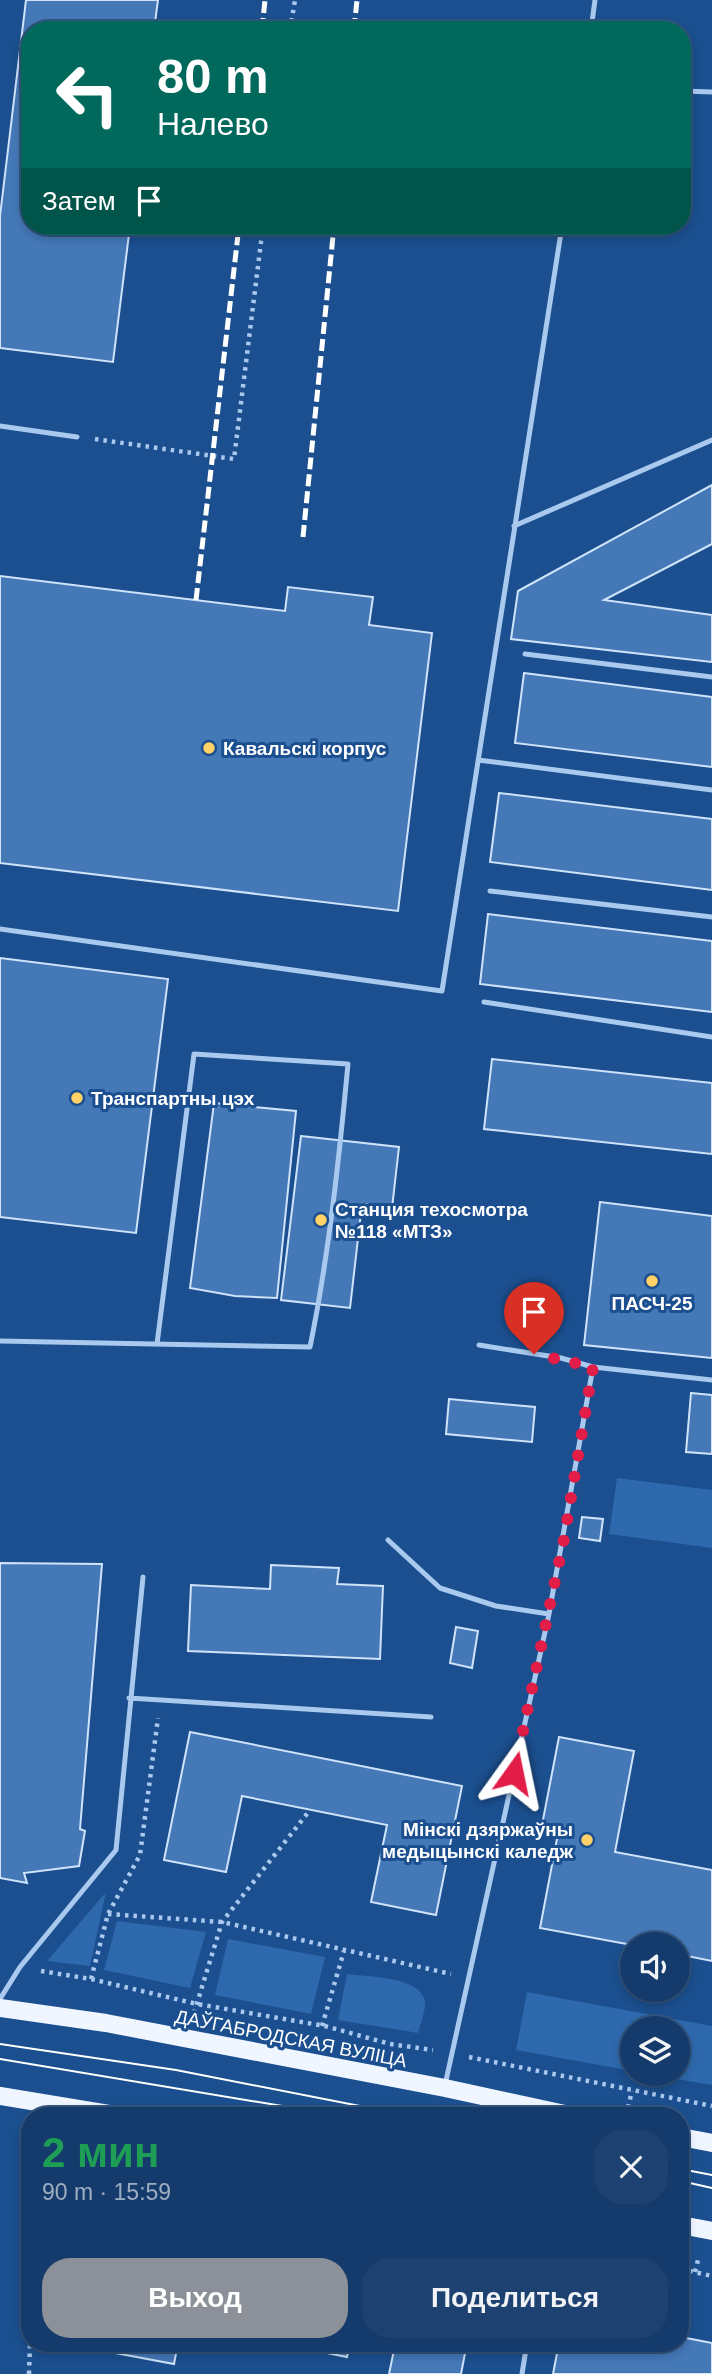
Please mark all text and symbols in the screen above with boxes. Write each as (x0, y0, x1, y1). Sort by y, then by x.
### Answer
icon: left (42, 49, 133, 140)
text: 80 m (157, 49, 269, 103)
text: Налево (157, 106, 269, 142)
icon: arrive (130, 182, 168, 220)
text: Затем (42, 186, 116, 216)
place label: Кавальскі корпус (223, 738, 387, 759)
marker: Кавальскі корпус (201, 740, 217, 756)
place label: Транспартны цэх (91, 1088, 255, 1109)
marker: Транспартны цэх (69, 1090, 85, 1106)
place label: Станция техосмотра №118 «МТЗ» (335, 1199, 528, 1242)
marker: Станция техосмотра №118 «МТЗ» (313, 1212, 329, 1228)
marker: ПАСЧ-25 (644, 1273, 660, 1289)
pin (504, 1282, 564, 1354)
icon: arrive (515, 1293, 553, 1331)
place label: ПАСЧ-25 (612, 1293, 693, 1314)
position arrow (477, 1736, 551, 1810)
place label: Мінскі дзяржаўны медыцынскі каледж (382, 1819, 574, 1862)
marker: Мінскі дзяржаўны медыцынскі каледж (579, 1832, 595, 1848)
map controls (620, 1932, 690, 2086)
button: sound (620, 1932, 690, 2002)
street label: ДАЎГАБРОДСКАЯ ВУЛІЦА (173, 2006, 409, 2071)
button: layers (620, 2016, 690, 2086)
text: 2 мин (42, 2129, 159, 2176)
button: close (594, 2130, 668, 2204)
text: 90 m · 15:59 (42, 2179, 171, 2205)
button: Выход (42, 2258, 348, 2338)
button: Поделиться (362, 2258, 668, 2338)

